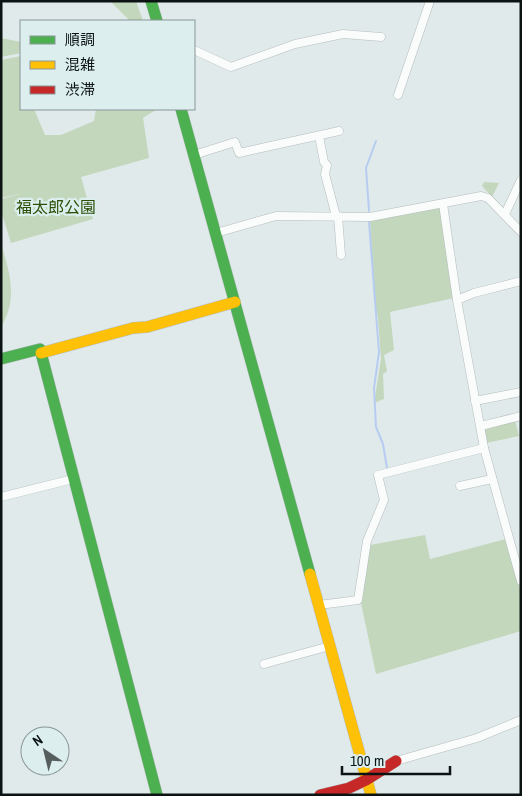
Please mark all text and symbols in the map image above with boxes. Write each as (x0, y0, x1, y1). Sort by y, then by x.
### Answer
legend (20, 20, 195, 110)
text: 順調 (65, 29, 95, 50)
text: 混雑 (65, 54, 95, 75)
text: 渋滞 (65, 79, 95, 100)
park label: 福太郎公園 (16, 196, 96, 218)
north arrow (20, 726, 70, 776)
text: N (29, 731, 46, 750)
scale bar (342, 744, 450, 776)
text: 100 m (350, 750, 384, 771)

